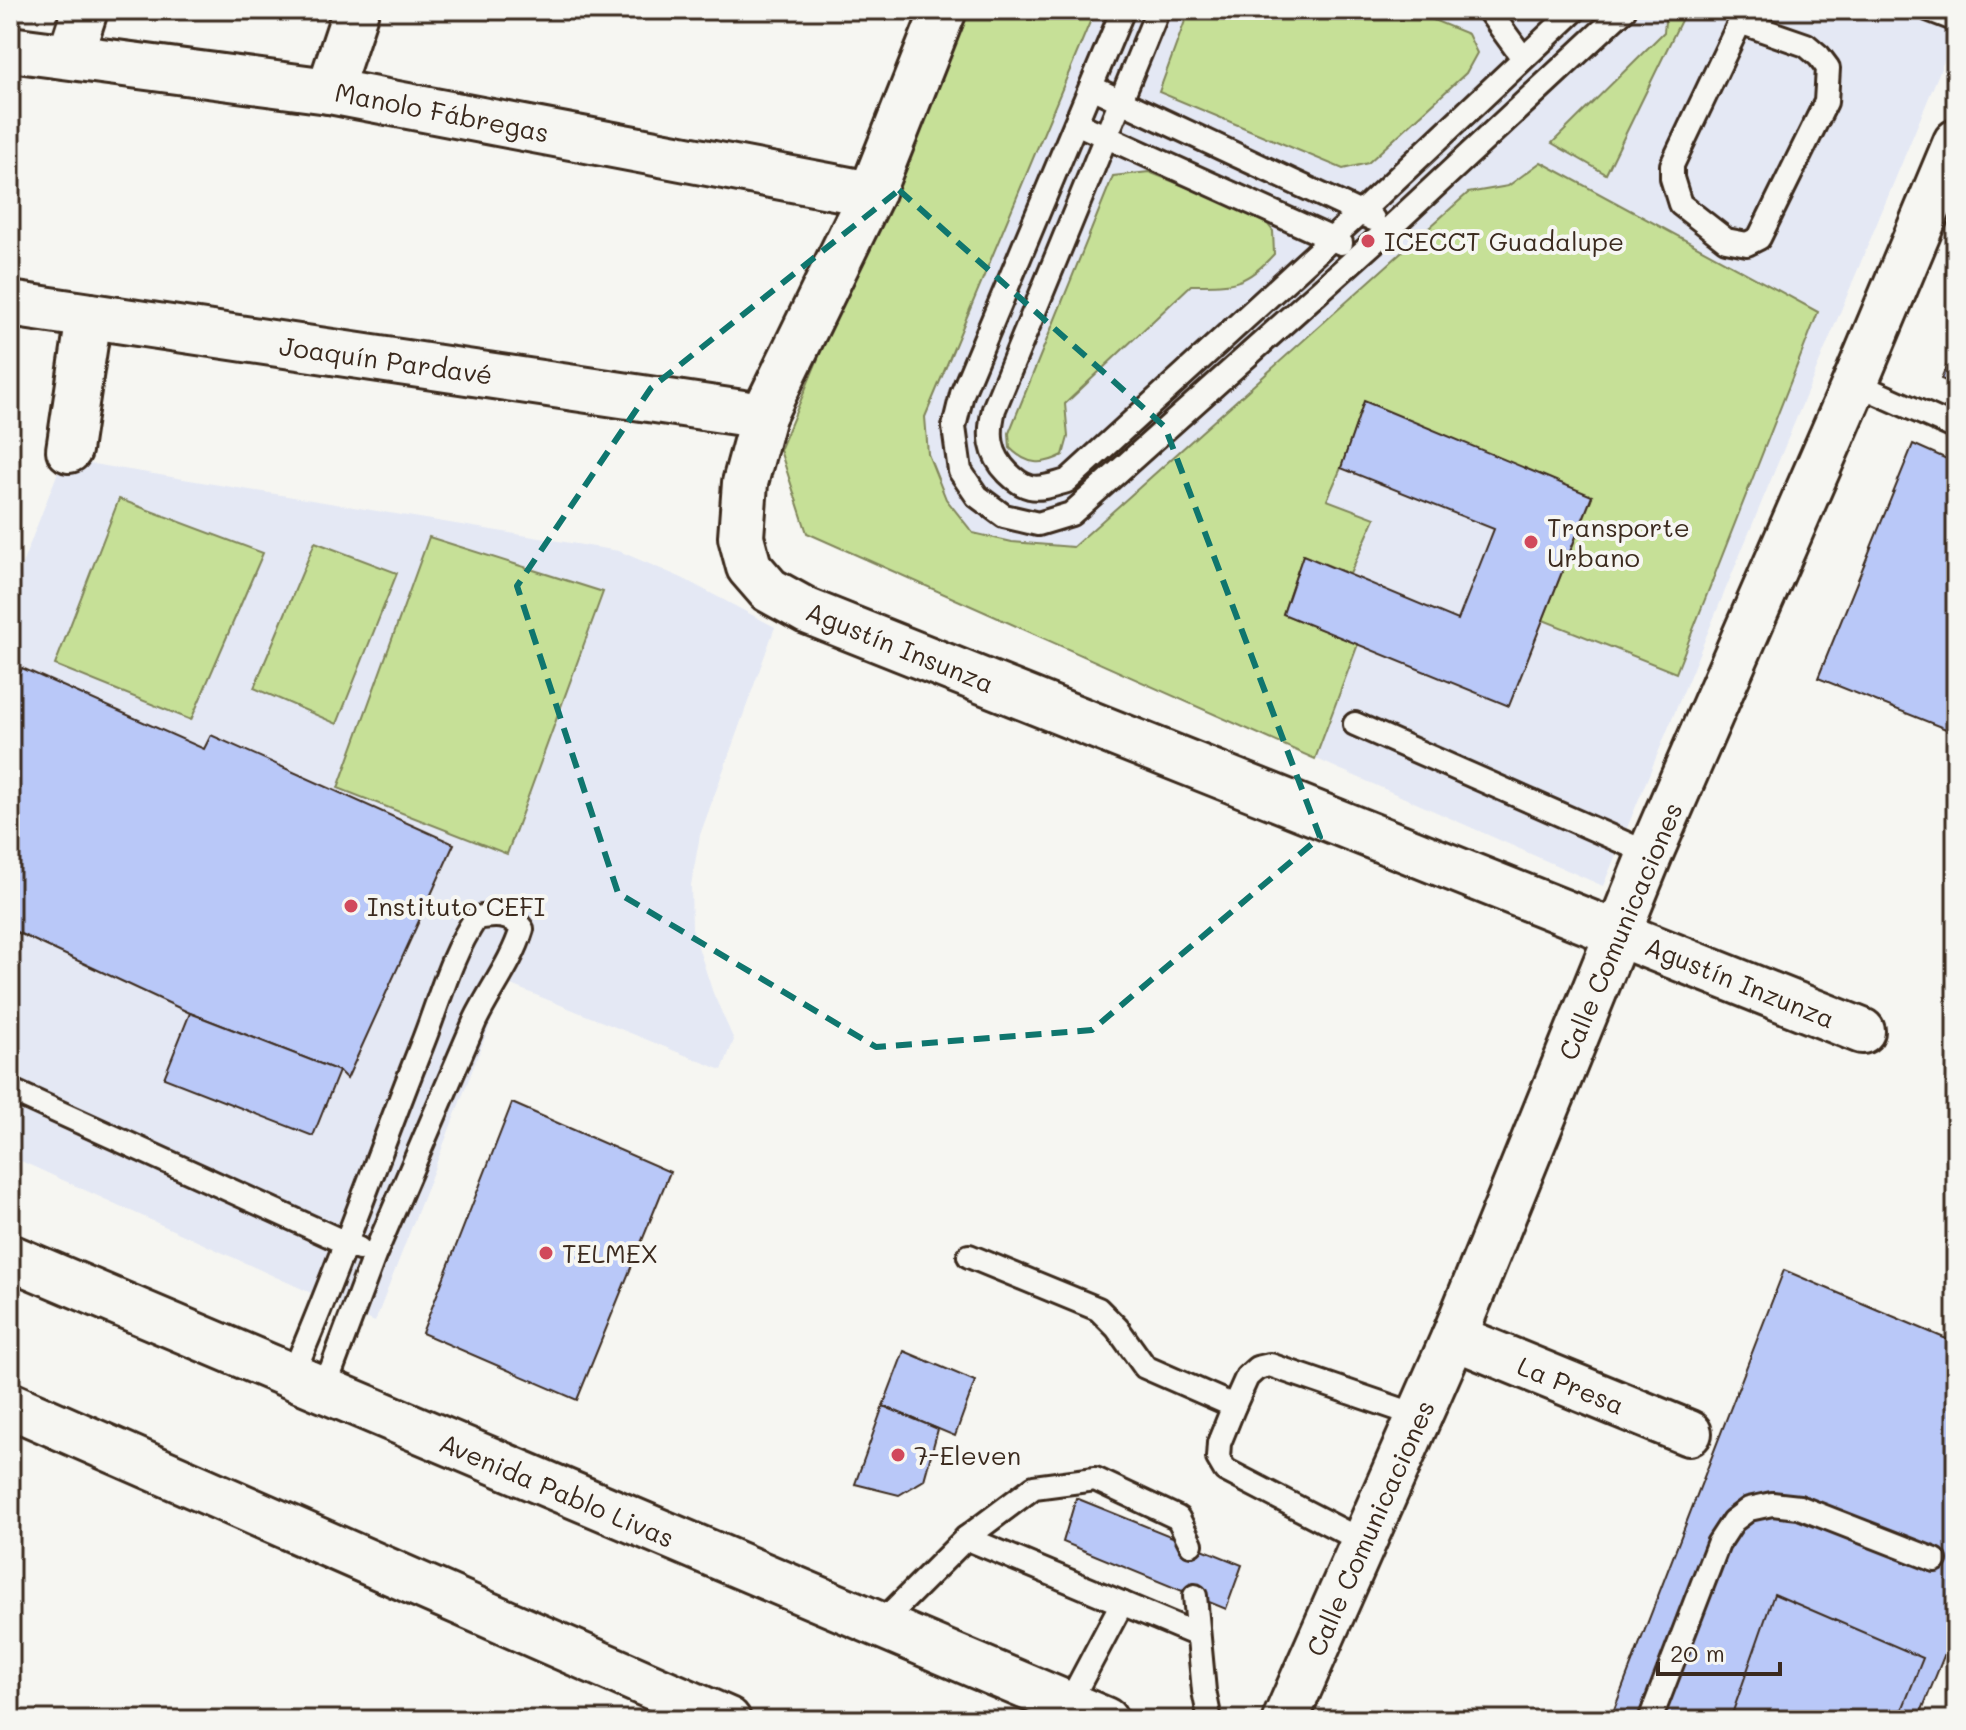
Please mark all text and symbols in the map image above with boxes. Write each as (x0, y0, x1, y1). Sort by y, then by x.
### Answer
street label: Manolo Fábregas (332, 75, 552, 149)
place label: ICECCT Guadalupe (1384, 224, 1624, 258)
marker: ICECCT Guadalupe (1359, 232, 1377, 250)
street label: Joaquín Pardavé (277, 328, 495, 392)
place label: Transporte Urbano (1547, 510, 1690, 574)
marker: Transporte Urbano (1522, 533, 1540, 551)
street label: Agustín Insunza (801, 594, 999, 700)
street label: Calle Comunicaciones (1550, 797, 1690, 1065)
place label: Instituto CEFI (367, 889, 545, 923)
marker: Instituto CEFI (342, 897, 360, 915)
street label: Agustín Inzunza (1640, 928, 1840, 1036)
place label: TELMEX (562, 1236, 658, 1270)
marker: TELMEX (537, 1244, 555, 1262)
street label: La Presa (1513, 1348, 1629, 1422)
street label: Calle Comunicaciones (1298, 1395, 1442, 1661)
street label: Avenida Pablo Livas (434, 1425, 680, 1555)
place label: 7-Eleven (914, 1438, 1021, 1472)
marker: 7-Eleven (889, 1446, 907, 1464)
scale bar (1658, 1626, 1780, 1676)
text: 20 m (1670, 1637, 1725, 1668)

